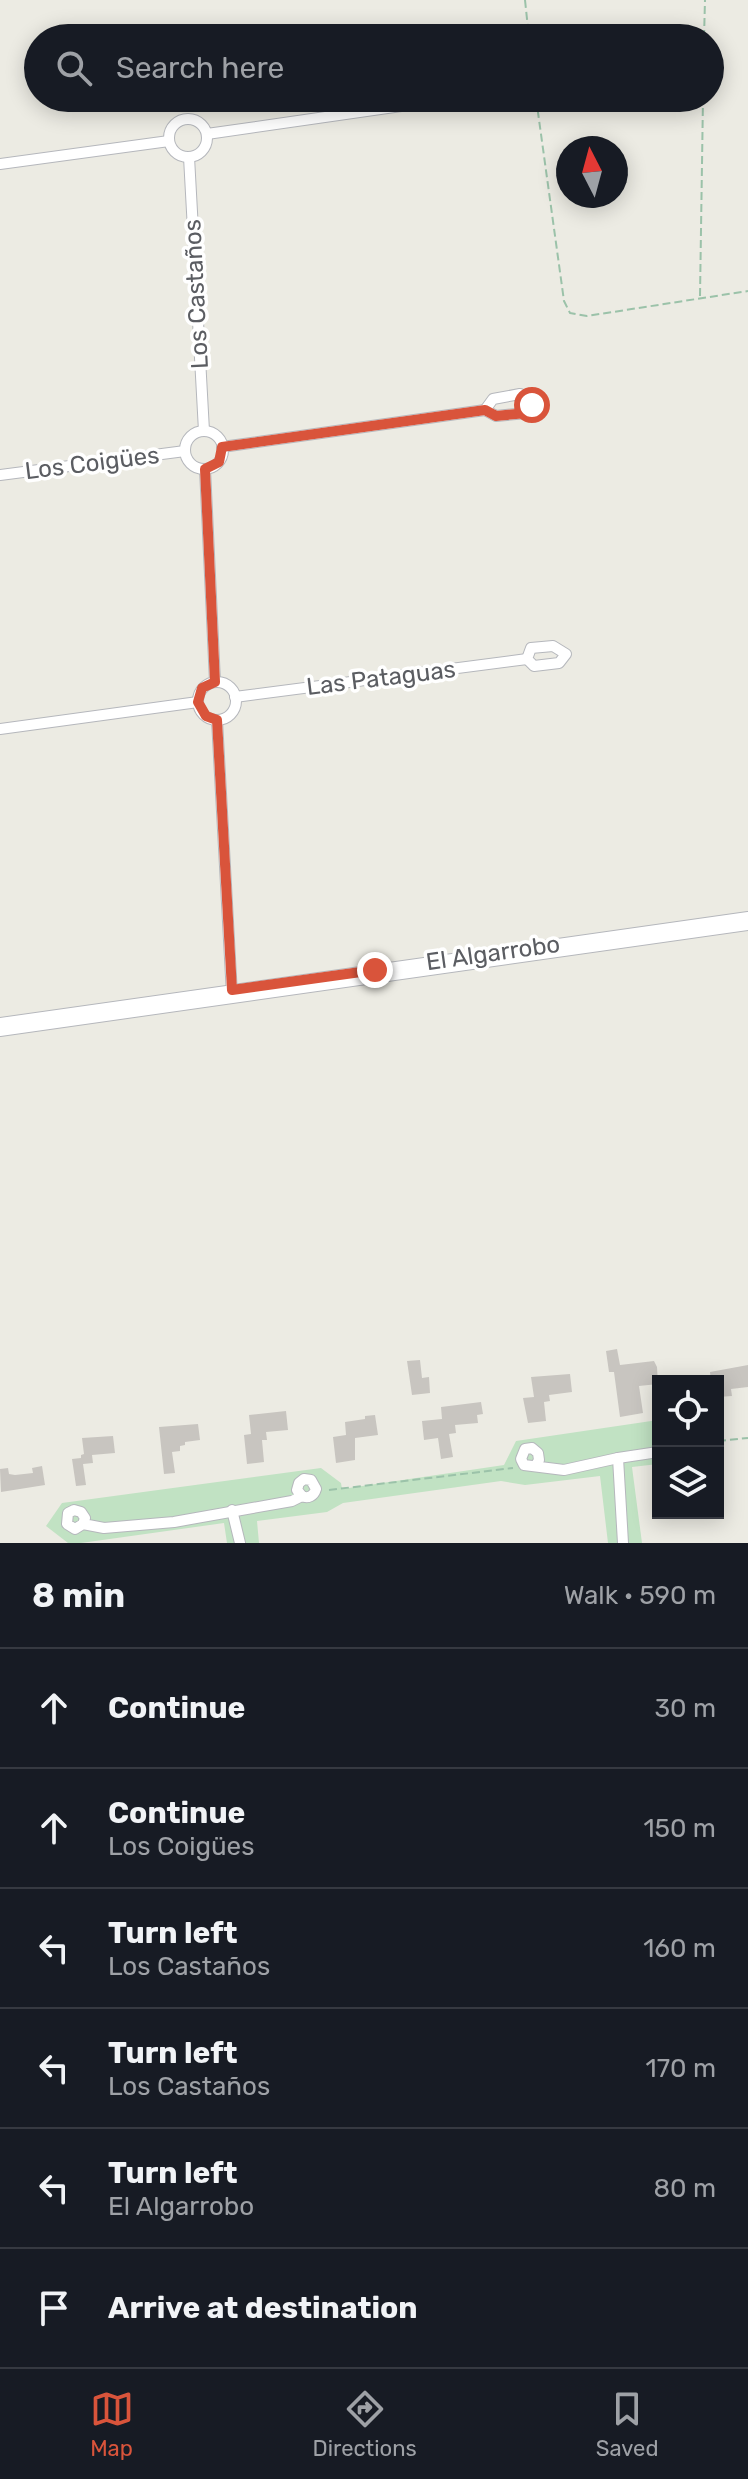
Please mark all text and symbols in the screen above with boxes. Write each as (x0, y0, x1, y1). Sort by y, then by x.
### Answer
search box (24, 24, 724, 112)
icon: search (52, 46, 96, 90)
text: Search here (116, 50, 284, 86)
north arrow (556, 136, 628, 208)
street label: Los Castaños (178, 218, 214, 370)
route start (514, 387, 550, 423)
street label: Los Coigües (23, 441, 161, 485)
street label: Las Pataguas (305, 655, 457, 701)
street label: El Algarrobo (424, 930, 562, 976)
route end (357, 952, 393, 988)
map controls (652, 1375, 724, 1519)
button: locate (652, 1375, 724, 1447)
button: layers (652, 1447, 724, 1519)
text: 8 min (32, 1575, 125, 1616)
text: Walk · 590 m (564, 1580, 716, 1611)
icon: ahead (32, 1686, 76, 1730)
text: Continue (108, 1690, 245, 1726)
text: 30 m (654, 1693, 716, 1724)
text: Continue (108, 1795, 245, 1831)
icon: ahead (32, 1806, 76, 1850)
text: 150 m (643, 1813, 716, 1844)
text: Los Coigües (108, 1831, 254, 1862)
text: Turn left (108, 1915, 238, 1951)
icon: left (32, 1926, 76, 1970)
text: 160 m (643, 1933, 716, 1964)
text: Los Castaños (108, 1951, 270, 1982)
text: Turn left (108, 2035, 238, 2071)
icon: left (32, 2046, 76, 2090)
text: 170 m (646, 2053, 716, 2084)
text: Los Castaños (108, 2071, 270, 2102)
text: Turn left (108, 2155, 238, 2191)
icon: left (32, 2166, 76, 2210)
text: 80 m (653, 2173, 716, 2204)
text: El Algarrobo (108, 2191, 254, 2222)
icon: arrive (32, 2286, 76, 2330)
text: Arrive at destination (108, 2290, 418, 2326)
tab: Map (90, 2387, 134, 2462)
tab: Directions (313, 2387, 417, 2462)
tab: Saved (596, 2387, 659, 2462)

